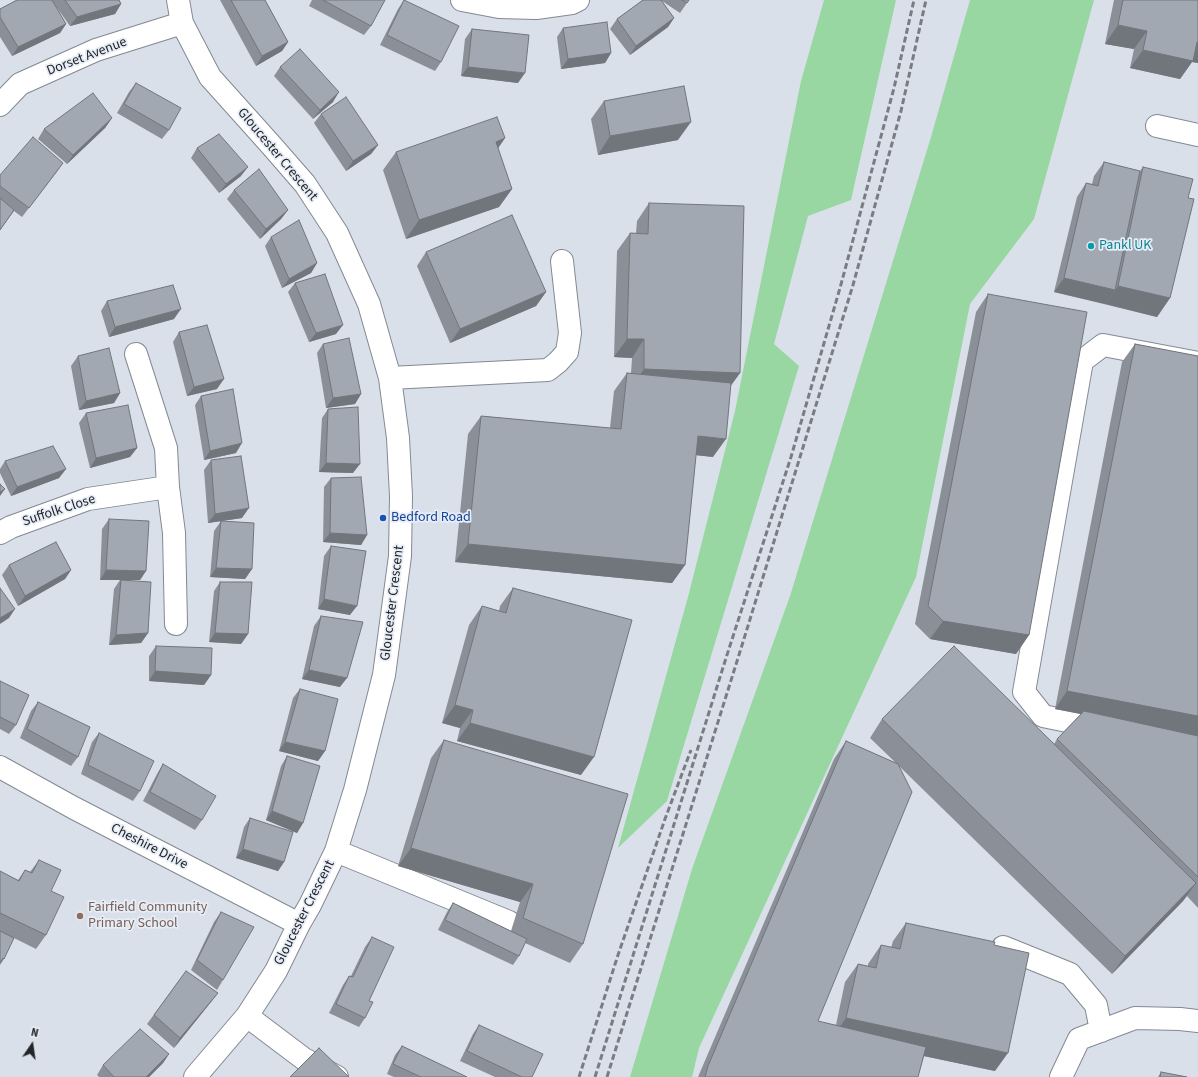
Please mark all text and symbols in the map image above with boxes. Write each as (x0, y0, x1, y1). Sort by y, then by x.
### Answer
street label: Dorset Avenue (45, 34, 129, 80)
street label: Gloucester Crescent (233, 105, 321, 205)
place label: Pankl UK (1099, 238, 1151, 254)
marker: Pankl UK (1086, 241, 1096, 251)
street label: Suffolk Close (20, 491, 98, 531)
place label: Bedford Road (391, 510, 471, 526)
marker: Bedford Road (378, 513, 388, 523)
street label: Gloucester Crescent (378, 544, 408, 662)
street label: Cheshire Drive (108, 820, 190, 874)
street label: Gloucester Crescent (271, 857, 339, 969)
place label: Fairfield Community Primary School (88, 900, 207, 932)
marker: Fairfield Community Primary School (75, 911, 85, 921)
north arrow (12, 1025, 52, 1065)
text: N (30, 1025, 40, 1041)

